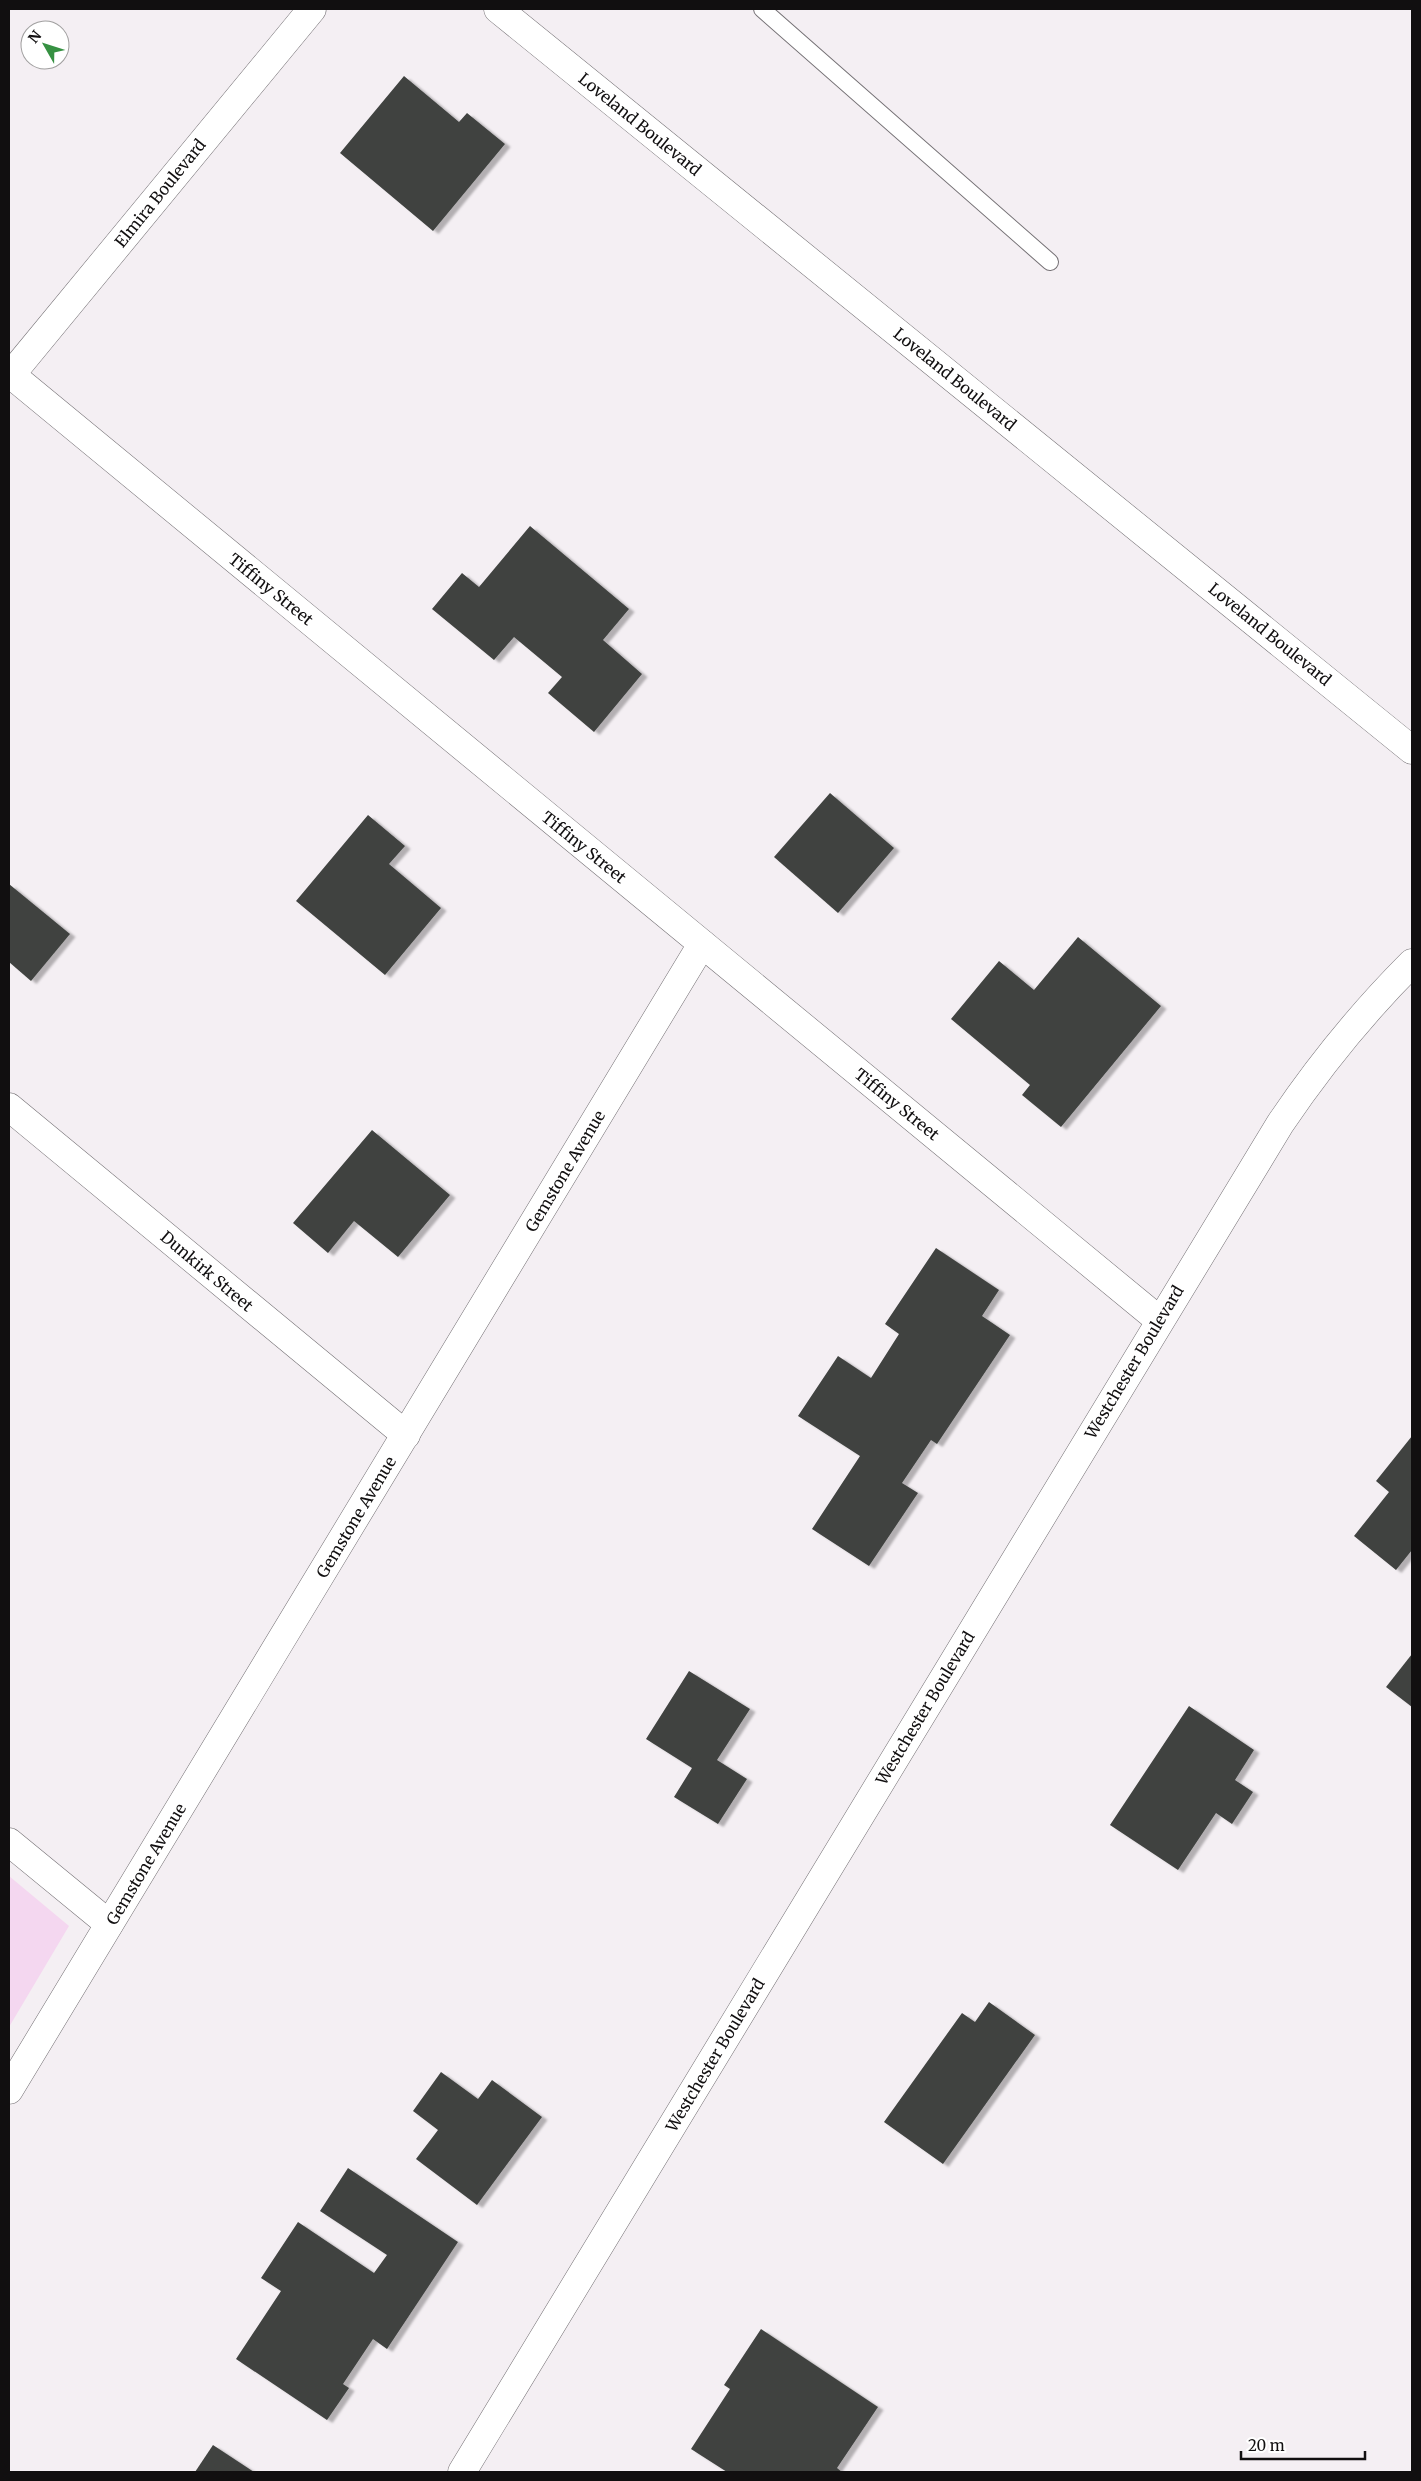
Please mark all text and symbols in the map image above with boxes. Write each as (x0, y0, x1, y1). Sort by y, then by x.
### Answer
north arrow (20, 20, 70, 70)
text: N (24, 27, 45, 47)
street label: Loveland Boulevard (575, 68, 706, 180)
street label: Elmira Boulevard (110, 135, 210, 251)
street label: Loveland Boulevard (890, 323, 1021, 435)
street label: Tiffiny Street (225, 549, 318, 630)
street label: Loveland Boulevard (1205, 578, 1336, 690)
street label: Tiffiny Street (538, 807, 631, 888)
street label: Tiffiny Street (851, 1064, 944, 1145)
street label: Gemstone Avenue (521, 1107, 609, 1235)
street label: Dunkirk Street (157, 1226, 258, 1316)
street label: Westchester Boulevard (1080, 1281, 1188, 1443)
street label: Gemstone Avenue (312, 1453, 400, 1581)
street label: Westchester Boulevard (871, 1627, 979, 1789)
street label: Gemstone Avenue (102, 1800, 190, 1928)
street label: Westchester Boulevard (661, 1974, 769, 2136)
scale bar (1241, 2428, 1365, 2460)
text: 20 m (1248, 2436, 1285, 2455)

